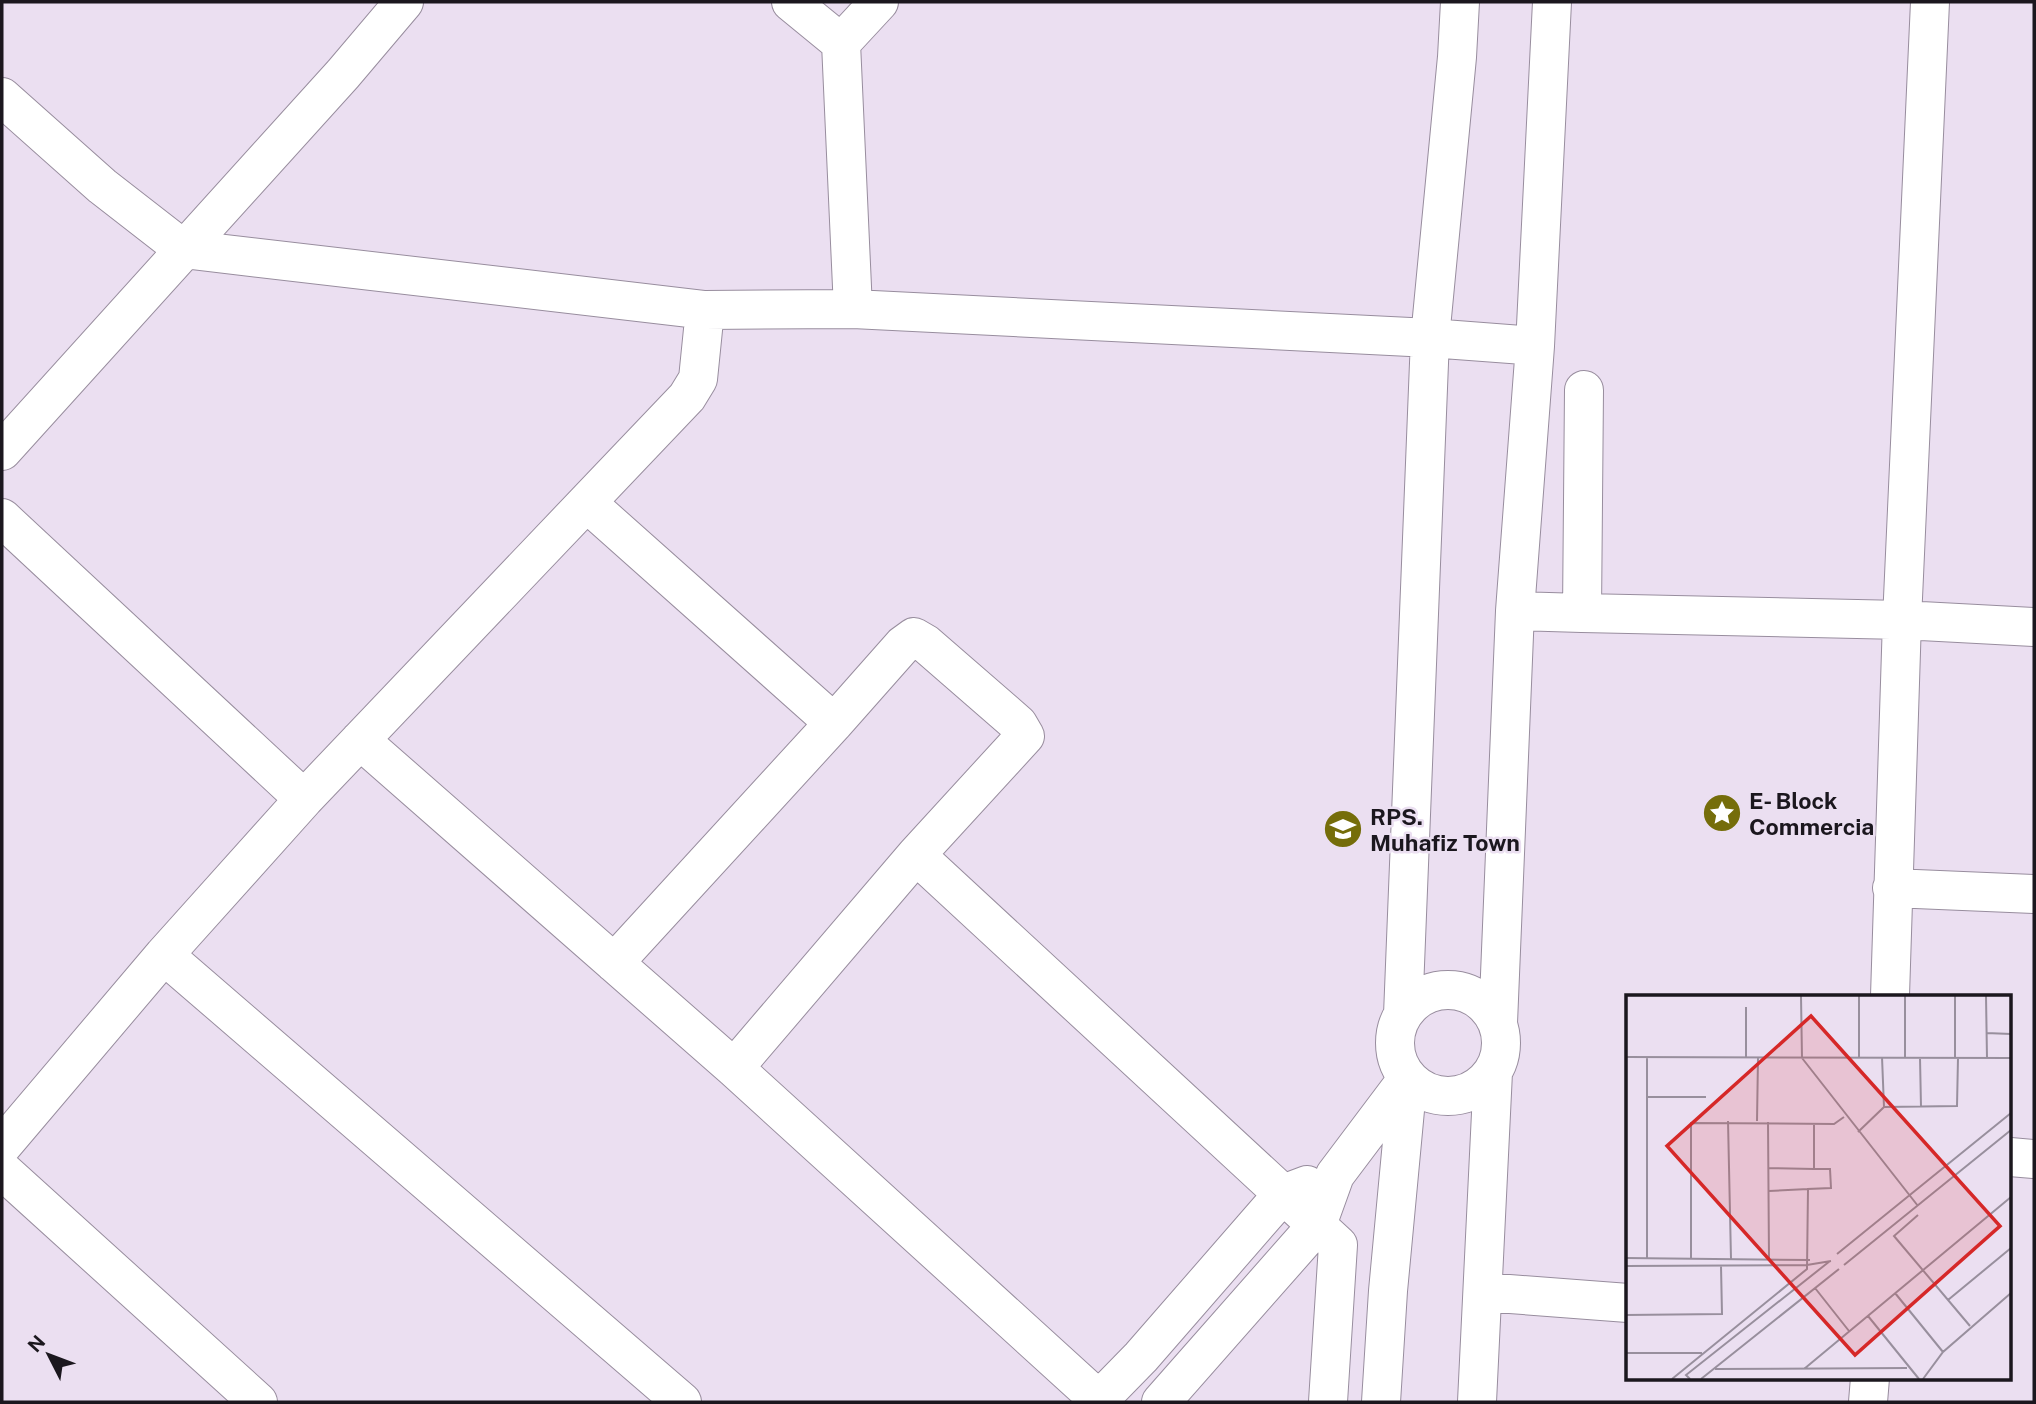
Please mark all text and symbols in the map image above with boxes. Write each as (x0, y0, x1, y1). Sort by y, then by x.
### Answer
place label: E- Block Commercia (1749, 787, 1874, 840)
place icon: E- Block Commercia (1701, 792, 1743, 834)
place label: RPS. Muhafiz Town (1370, 803, 1520, 856)
school or university icon: RPS. Muhafiz Town (1322, 808, 1364, 850)
inset map (1626, 995, 2011, 1380)
north arrow (14, 1320, 84, 1390)
text: N (23, 1331, 50, 1357)

